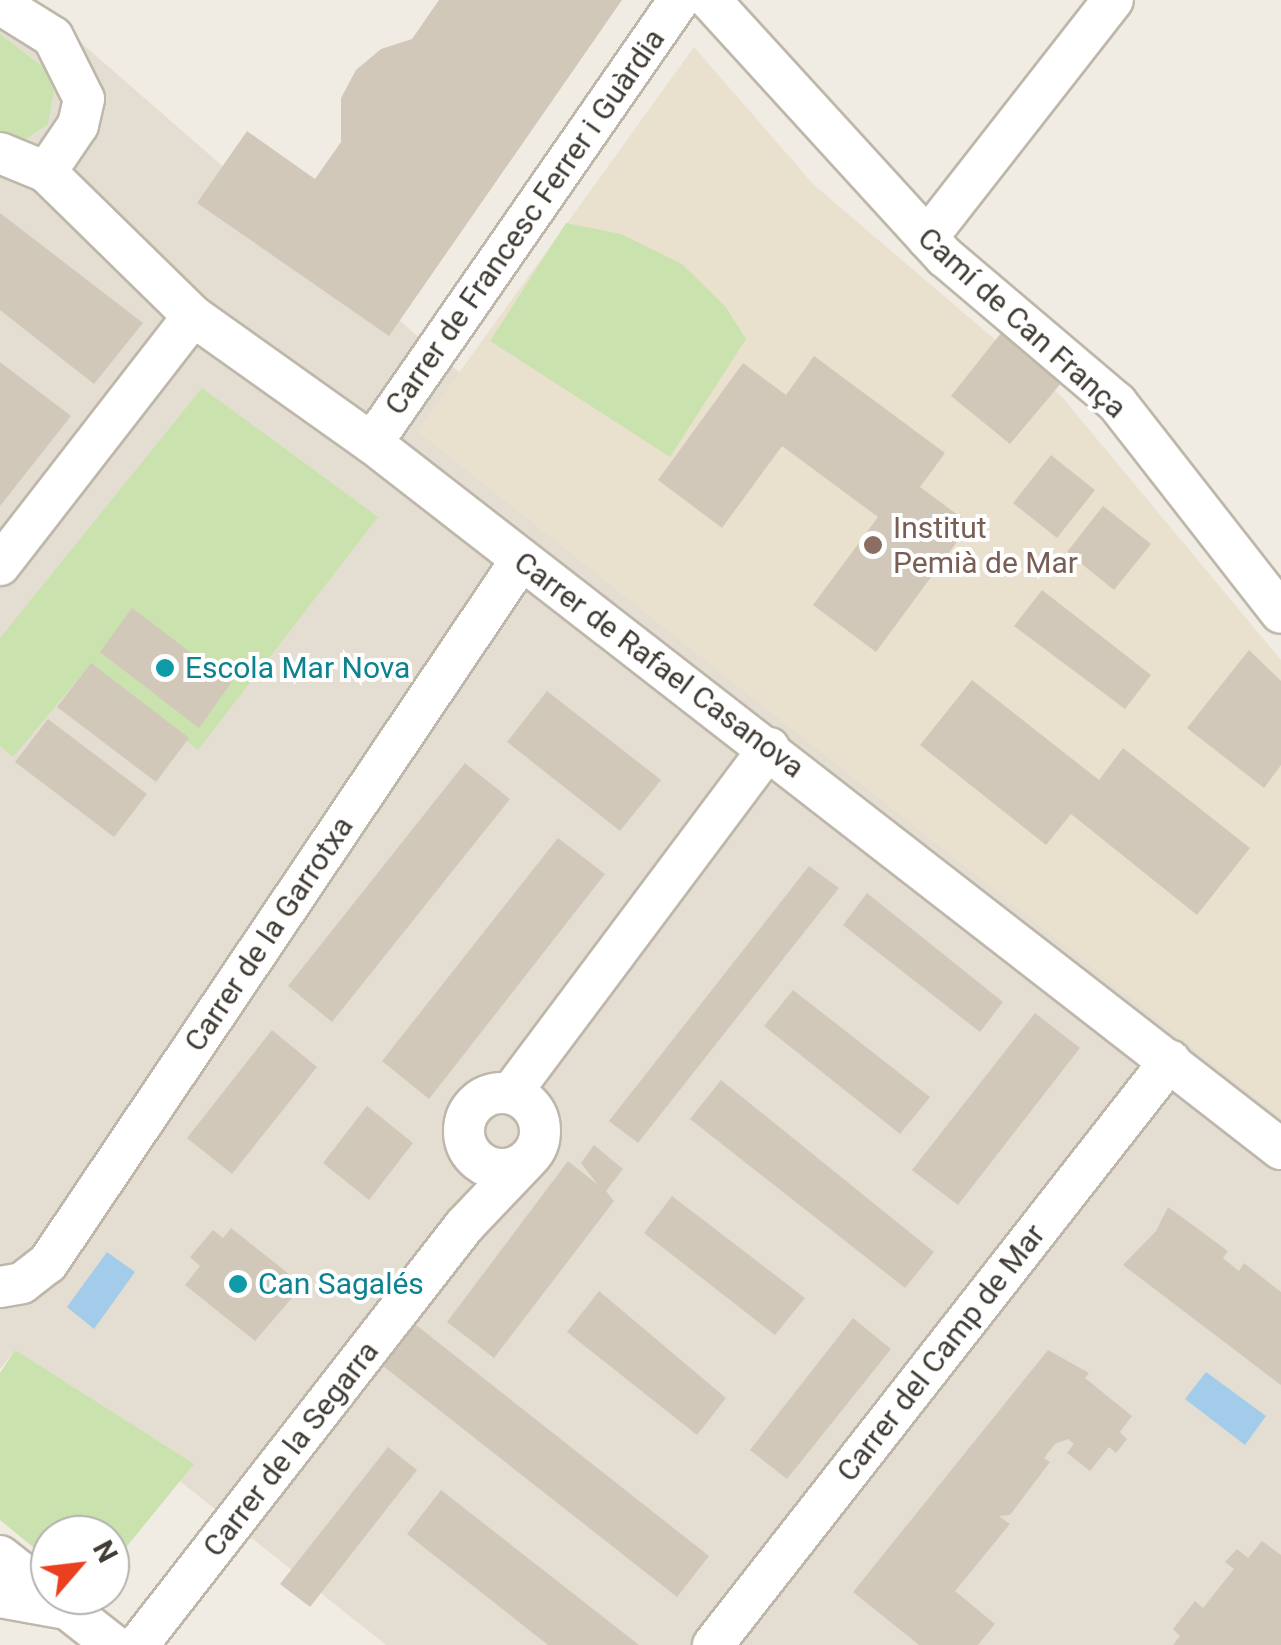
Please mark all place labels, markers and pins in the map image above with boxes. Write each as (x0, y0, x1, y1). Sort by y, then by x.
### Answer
place label: Institut Pemià de Mar (893, 510, 1078, 580)
marker: Institut Pemià de Mar (862, 534, 884, 556)
place label: Escola Mar Nova (185, 650, 410, 686)
marker: Escola Mar Nova (154, 657, 176, 679)
place label: Can Sagalés (258, 1266, 424, 1302)
marker: Can Sagalés (227, 1273, 249, 1295)

